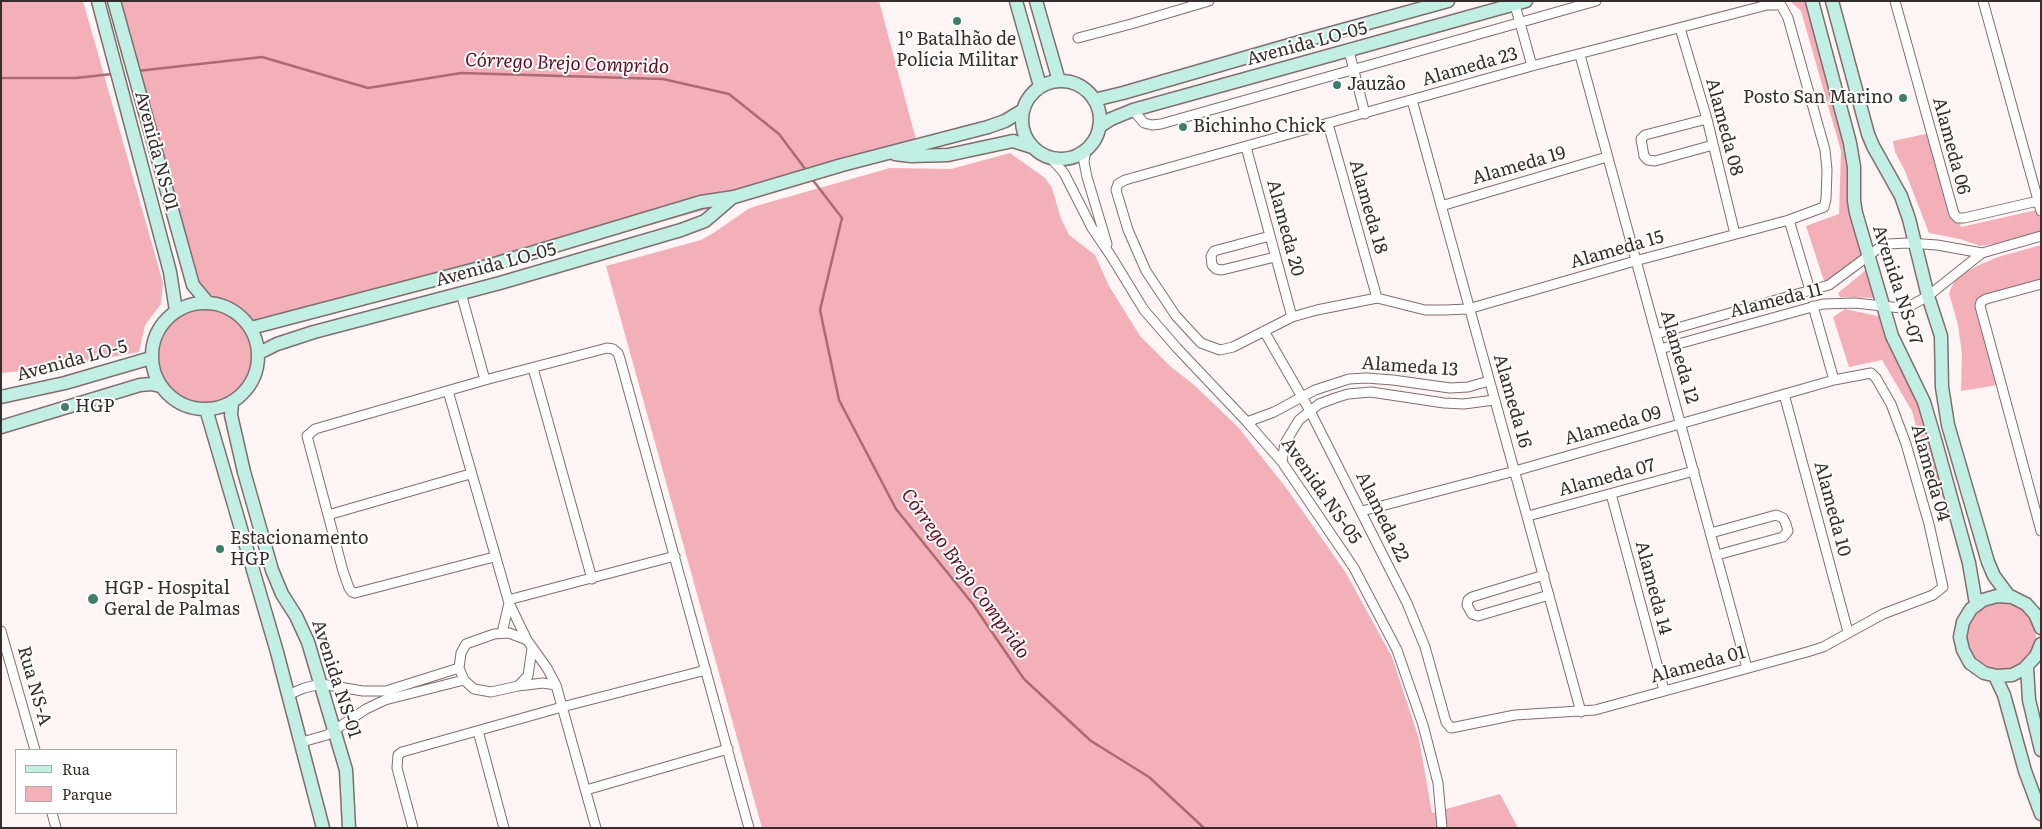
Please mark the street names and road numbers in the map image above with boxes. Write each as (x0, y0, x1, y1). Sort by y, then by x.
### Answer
street label: Avenida LO-05 (1244, 18, 1370, 70)
street label: Alameda 23 (1420, 43, 1520, 91)
street label: Alameda 08 (1701, 76, 1747, 178)
street label: Avenida NS-01 (130, 89, 182, 213)
street label: Alameda 06 (1928, 95, 1974, 197)
street label: Alameda 19 (1470, 142, 1568, 190)
street label: Alameda 18 (1344, 157, 1392, 257)
street label: Alameda 20 (1262, 177, 1308, 279)
street label: Avenida NS-07 (1867, 222, 1927, 348)
street label: Alameda 15 (1568, 226, 1666, 274)
street label: Avenida LO-05 (433, 239, 559, 291)
street label: Alameda 11 (1728, 279, 1824, 323)
street label: Alameda 12 (1655, 308, 1703, 406)
street label: Avenida LO-5 (14, 336, 130, 386)
street label: Alameda 16 (1488, 352, 1536, 450)
street label: Alameda 13 (1361, 353, 1459, 381)
street label: Alameda 09 (1562, 402, 1664, 450)
street label: Alameda 04 (1906, 422, 1954, 524)
street label: Avenida NS-05 (1276, 434, 1366, 548)
street label: Alameda 07 (1556, 455, 1658, 501)
street label: Alameda 10 (1809, 459, 1855, 559)
street label: Alameda 22 (1351, 468, 1413, 566)
street label: Alameda 14 (1630, 539, 1676, 637)
street label: Avenida NS-01 (307, 617, 365, 741)
street label: Alameda 01 (1648, 642, 1748, 688)
street label: Rua NS-A (12, 644, 56, 728)

